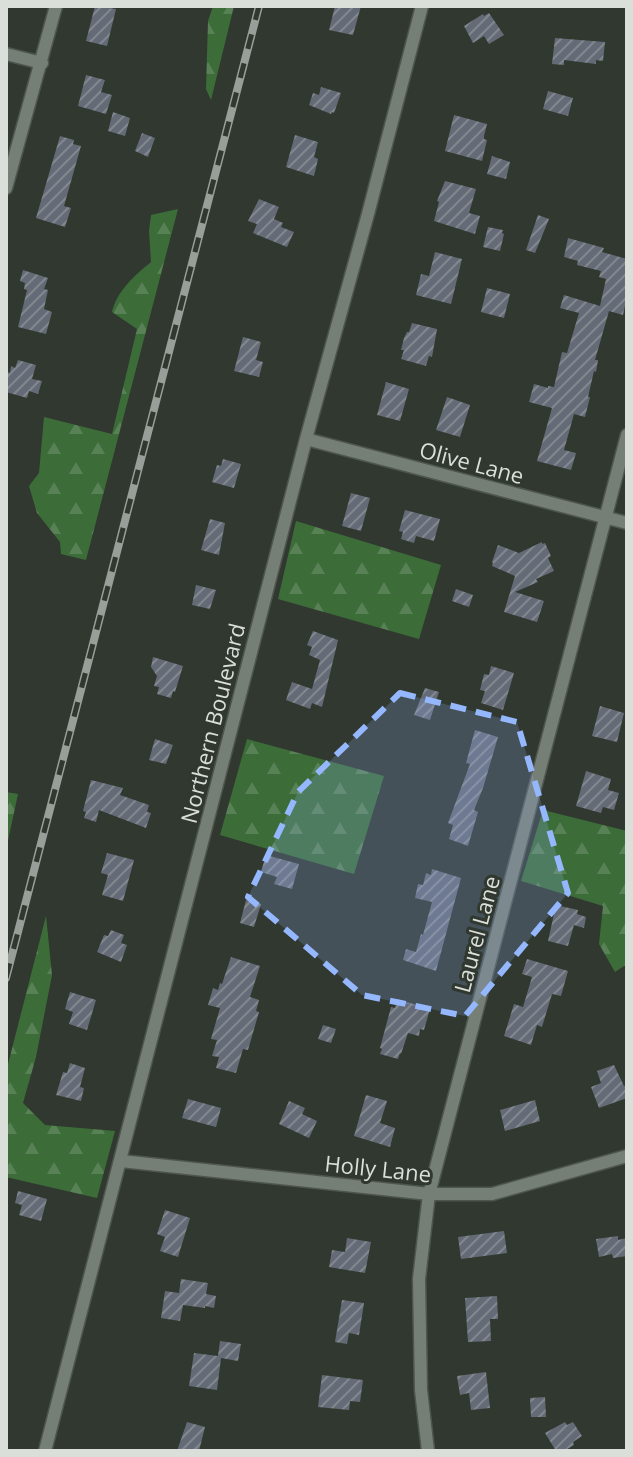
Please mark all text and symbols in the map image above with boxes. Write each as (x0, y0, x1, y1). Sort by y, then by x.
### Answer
street label: Olive Lane (417, 434, 527, 490)
street label: Northern Boulevard (173, 620, 251, 826)
street label: Laurel Lane (446, 872, 506, 996)
street label: Holly Lane (323, 1147, 433, 1189)

